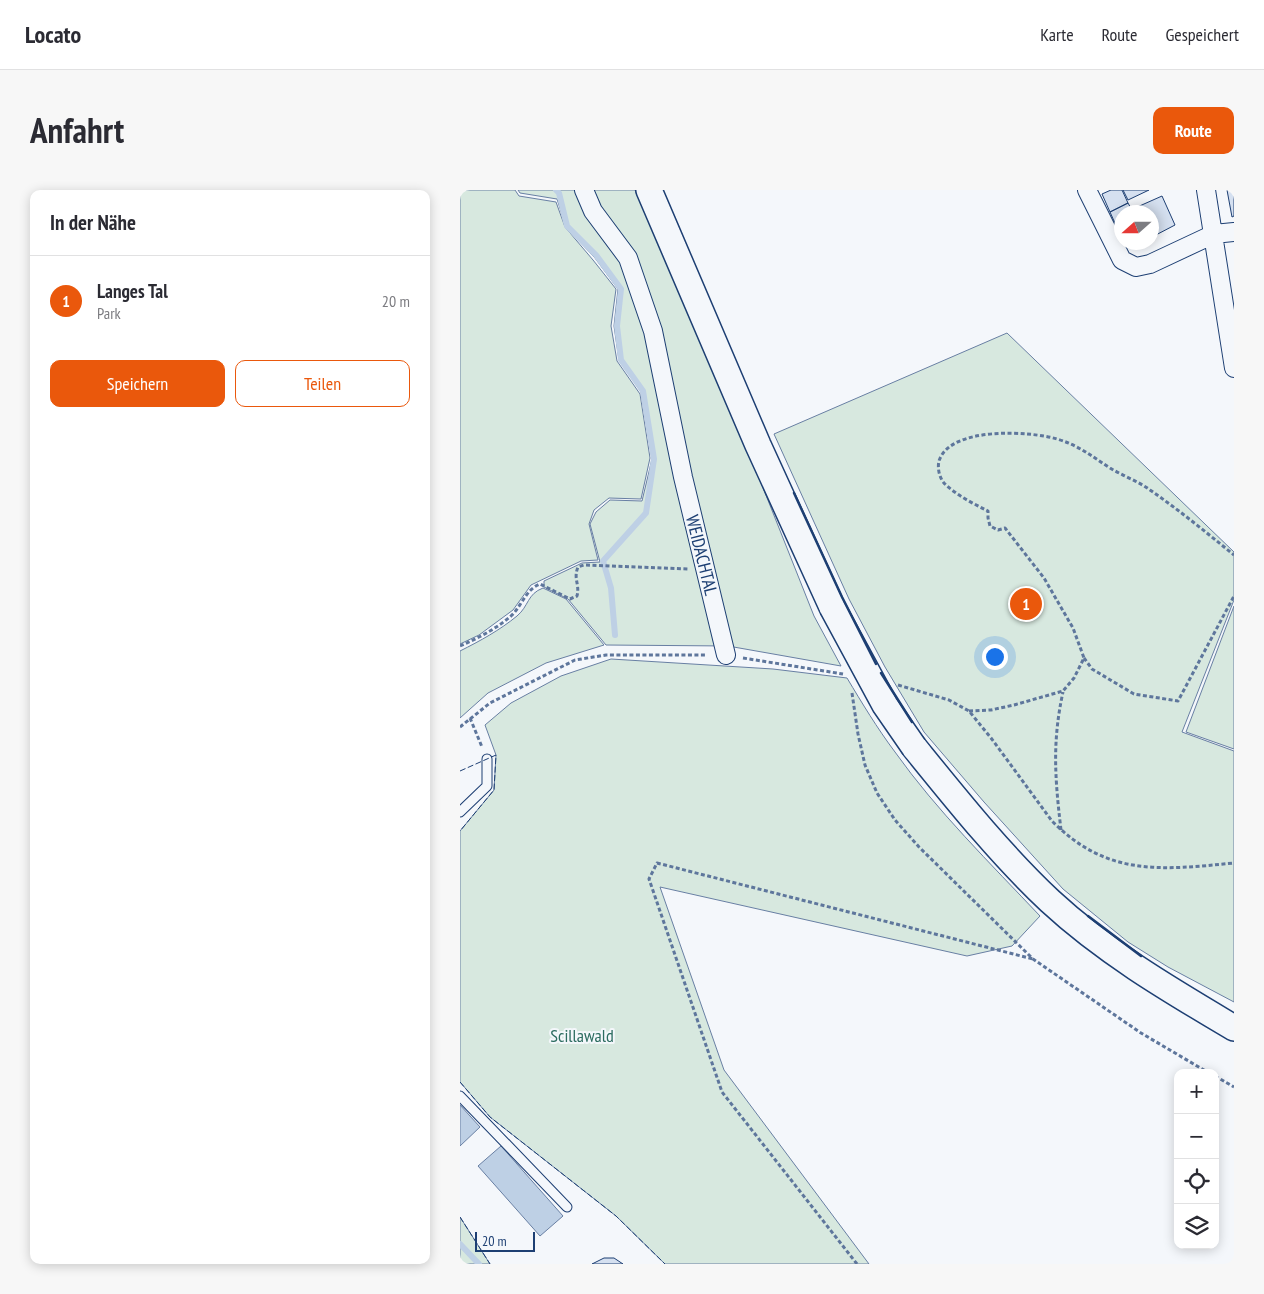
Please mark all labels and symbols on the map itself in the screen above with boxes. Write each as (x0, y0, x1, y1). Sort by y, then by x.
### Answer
north arrow (1114, 205, 1159, 250)
street label: WEIDACHTAL (681, 512, 723, 598)
pin: 1 (1010, 585, 1042, 623)
your location (982, 644, 1008, 670)
park label: Scillawald (550, 1024, 614, 1047)
scale bar (475, 1229, 535, 1252)

